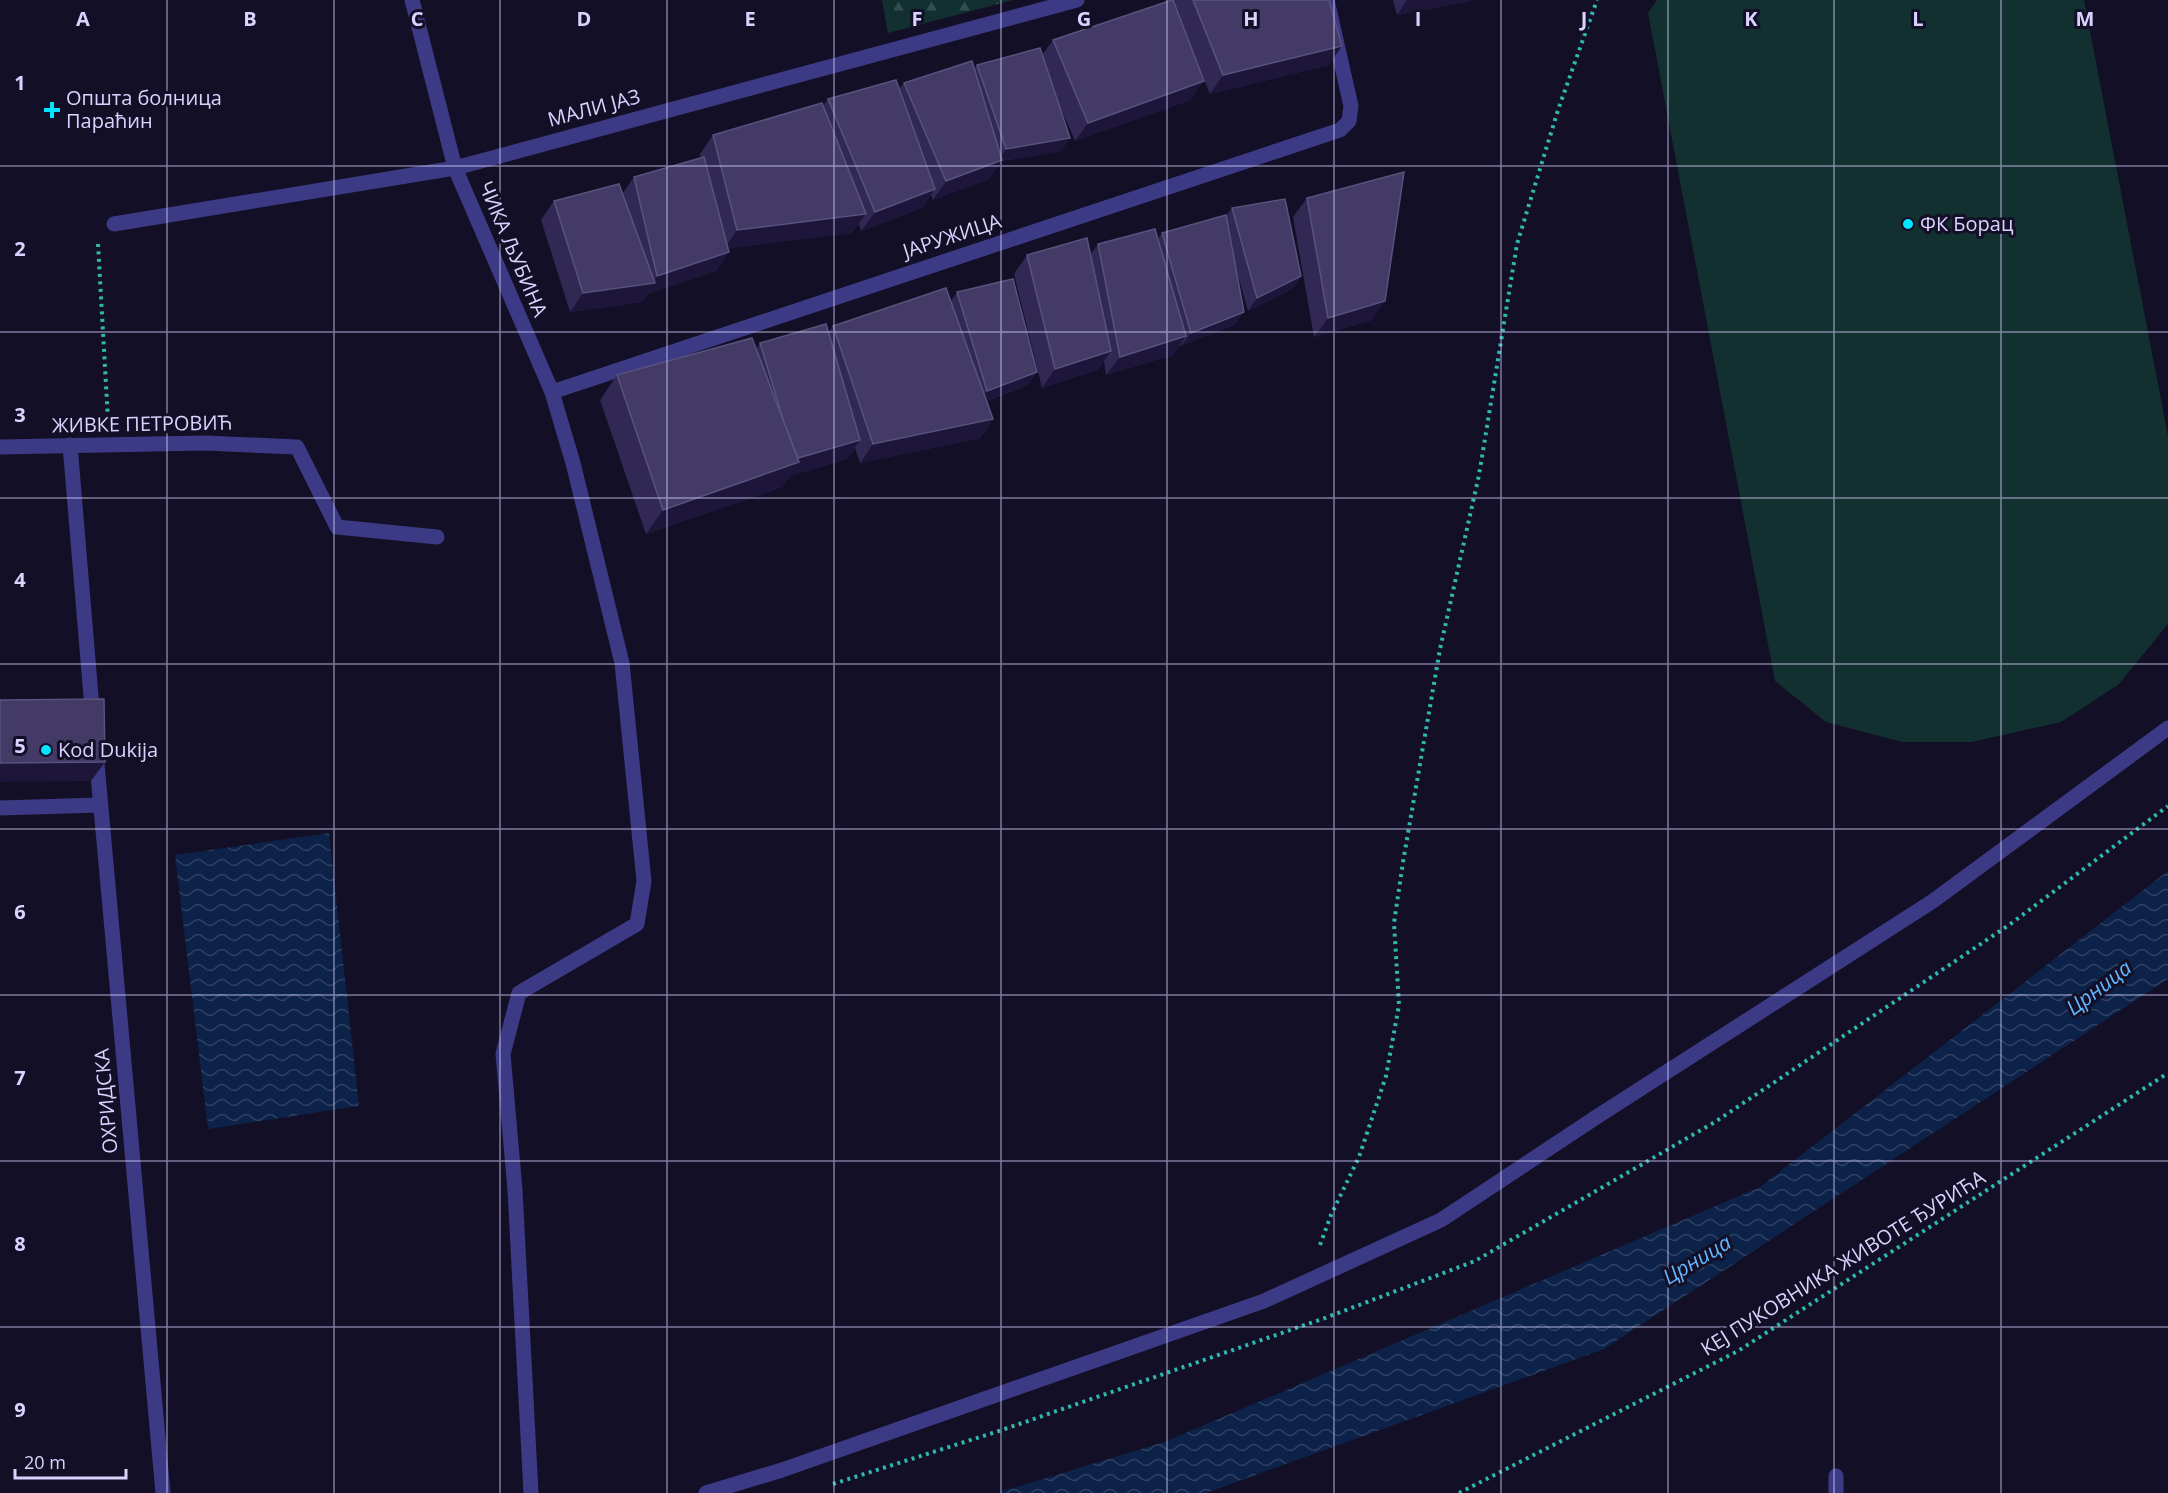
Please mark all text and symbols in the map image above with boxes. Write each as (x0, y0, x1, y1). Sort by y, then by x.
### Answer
text: A (76, 5, 90, 32)
text: B (243, 5, 257, 32)
text: C (411, 5, 424, 32)
text: D (577, 5, 591, 32)
text: E (744, 5, 756, 32)
text: F (912, 5, 922, 32)
text: G (1077, 5, 1091, 32)
text: H (1243, 5, 1259, 32)
text: I (1415, 5, 1421, 32)
text: J (1579, 5, 1587, 32)
text: K (1744, 5, 1758, 32)
text: L (1912, 5, 1924, 32)
text: M (2076, 5, 2094, 32)
text: 1 (14, 69, 26, 96)
street label: МАЛИ ЈАЗ (545, 82, 643, 133)
place label: Општа болница Параћин (66, 84, 222, 134)
marker: Општа болница Параћин (43, 101, 61, 119)
street label: ЧИКА ЉУБИНА (473, 177, 554, 321)
street label: ЈАРУЖИЦА (897, 207, 1005, 265)
place label: ФК Борац (1920, 210, 2014, 237)
marker: ФК Борац (1901, 217, 1915, 231)
text: 2 (14, 235, 26, 262)
text: 3 (14, 401, 26, 428)
street label: ЖИВКЕ ПЕТРОВИЋ (52, 408, 232, 439)
text: 4 (14, 566, 26, 593)
text: 5 (14, 732, 26, 759)
place label: Kod Dukija (58, 736, 158, 763)
marker: Kod Dukija (39, 743, 53, 757)
text: 6 (14, 898, 26, 925)
water label: Црница (2060, 953, 2137, 1021)
street label: ОХРИДСКА (87, 1047, 124, 1155)
text: 7 (14, 1064, 26, 1091)
street label: КЕЈ ПУКОВНИКА ЖИВОТЕ ЂУРИЋА (1695, 1163, 1990, 1362)
water label: Црница (1657, 1228, 1736, 1291)
text: 8 (14, 1230, 26, 1257)
text: 9 (14, 1396, 26, 1423)
scale bar (15, 1442, 126, 1480)
text: 20 m (24, 1450, 66, 1474)

